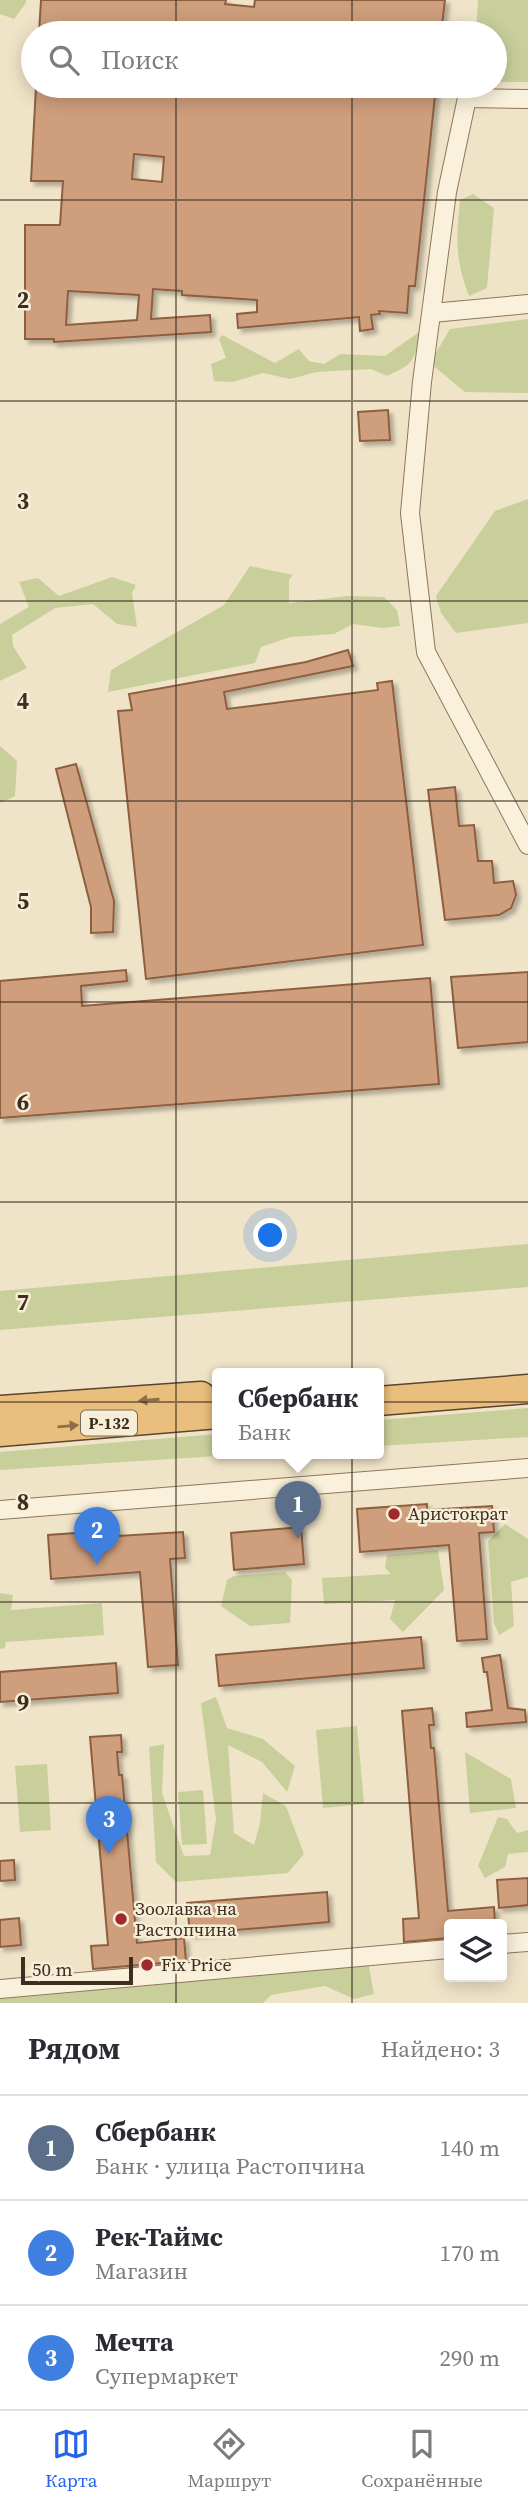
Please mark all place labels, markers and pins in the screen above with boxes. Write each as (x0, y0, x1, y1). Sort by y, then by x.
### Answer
pin: 1 (275, 1481, 321, 1539)
place label: Аристократ (408, 1501, 508, 1526)
marker: Аристократ (386, 1506, 402, 1522)
pin: 2 (74, 1507, 120, 1565)
pin: 3 (86, 1796, 132, 1854)
place label: Зоолавка на Растопчина (135, 1896, 238, 1942)
marker: Зоолавка на Растопчина (113, 1911, 129, 1927)
place label: Fix Price (161, 1952, 232, 1977)
marker: Fix Price (139, 1957, 155, 1973)

